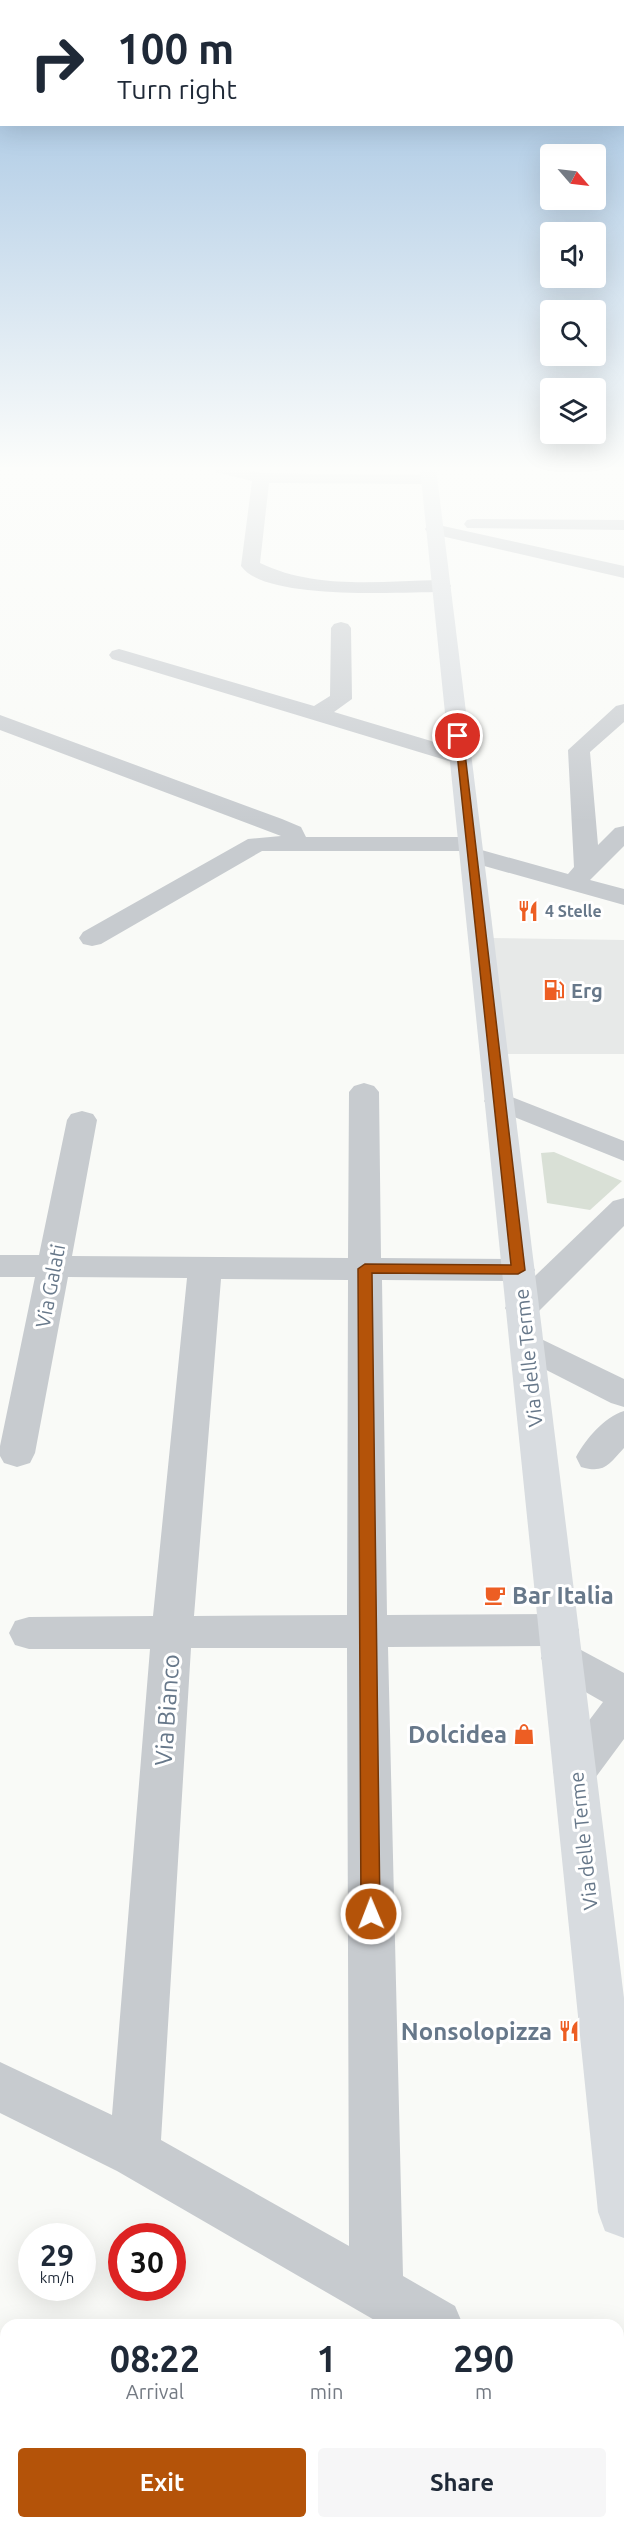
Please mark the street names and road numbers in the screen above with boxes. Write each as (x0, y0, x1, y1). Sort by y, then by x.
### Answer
street label: Via Galati (31, 1242, 69, 1330)
street label: Via delle Terme (509, 1288, 547, 1428)
street label: Via Bianco (150, 1653, 184, 1767)
street label: Via delle Terme (564, 1771, 602, 1911)

